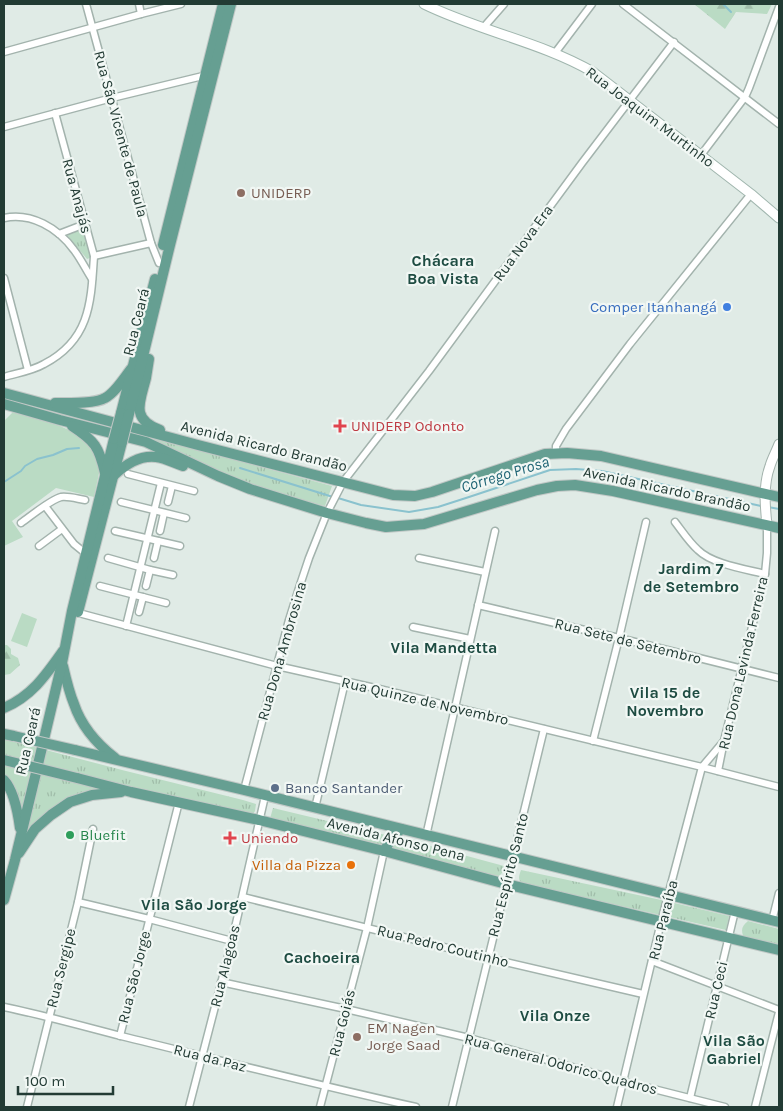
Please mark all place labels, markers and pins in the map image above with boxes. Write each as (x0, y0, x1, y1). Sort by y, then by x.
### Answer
place label: UNIDERP (251, 184, 311, 202)
marker: UNIDERP (235, 187, 247, 199)
place label: Comper Itanhangá (590, 298, 717, 316)
marker: Comper Itanhangá (721, 301, 733, 313)
place label: UNIDERP Odonto (351, 417, 464, 435)
marker: UNIDERP Odonto (333, 419, 347, 433)
place label: Banco Santander (285, 779, 403, 797)
marker: Banco Santander (269, 782, 281, 794)
place label: Bluefit (80, 826, 126, 844)
marker: Bluefit (64, 829, 76, 841)
place label: Uniendo (241, 829, 298, 847)
marker: Uniendo (223, 831, 237, 845)
place label: Villa da Pizza (252, 856, 341, 874)
marker: Villa da Pizza (345, 859, 357, 871)
place label: EM Nagen Jorge Saad (367, 1019, 441, 1054)
marker: EM Nagen Jorge Saad (351, 1031, 363, 1043)

